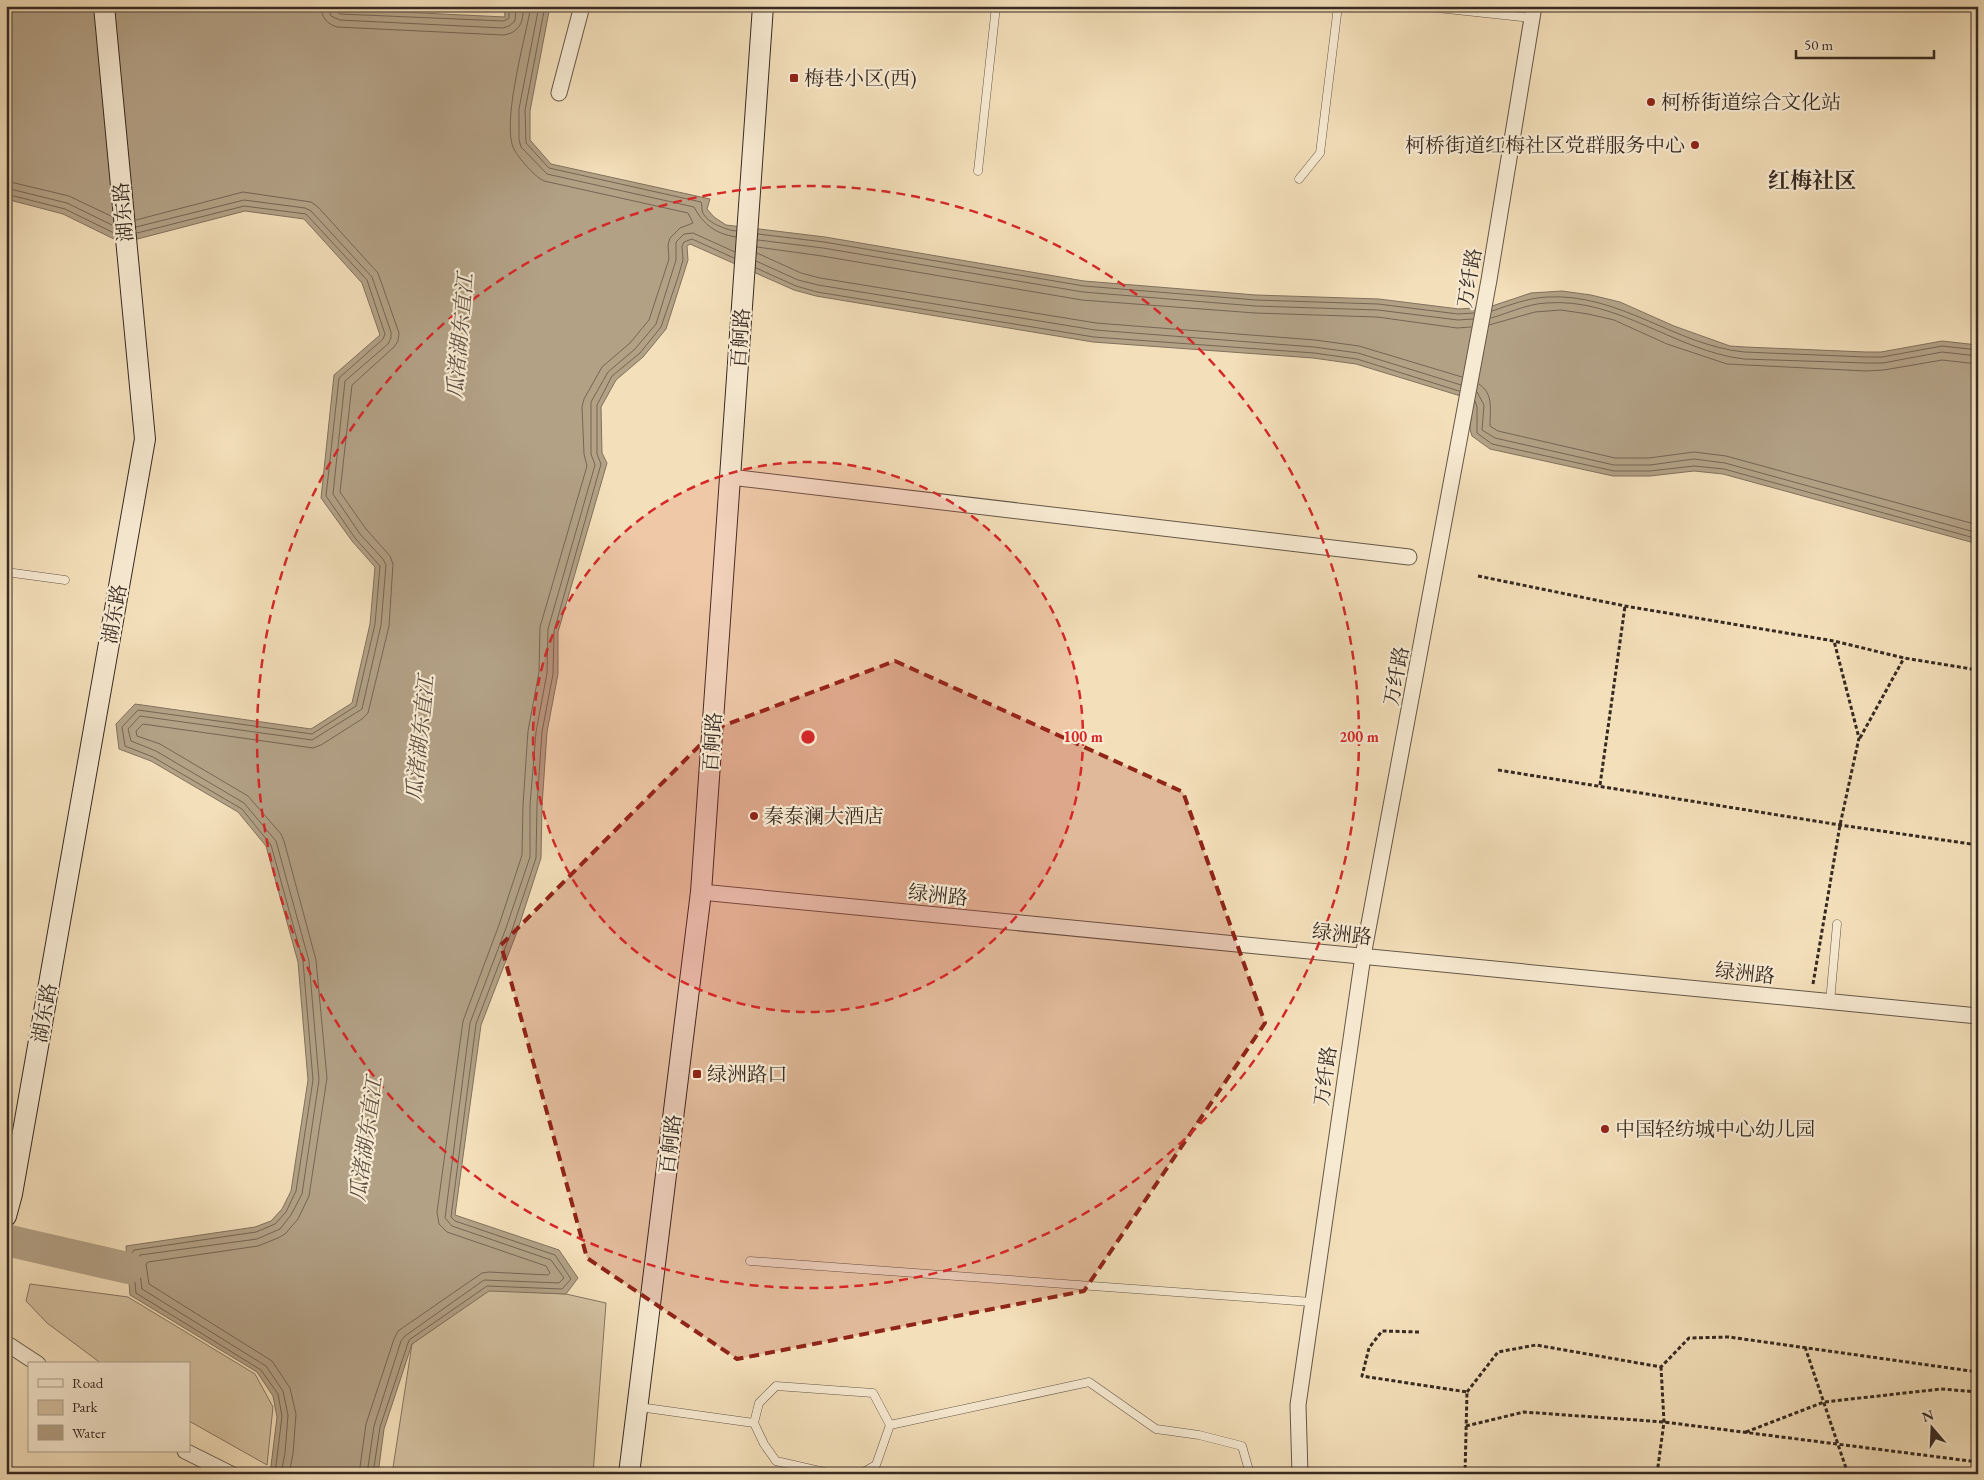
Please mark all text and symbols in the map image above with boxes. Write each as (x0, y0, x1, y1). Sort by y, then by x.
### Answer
scale bar (1796, 28, 1934, 60)
text: 50 m (1804, 35, 1833, 54)
place label: 梅巷小区(西) (804, 65, 917, 91)
marker: 梅巷小区(西) (788, 72, 800, 84)
place label: 柯桥街道综合文化站 (1661, 89, 1841, 115)
marker: 柯桥街道综合文化站 (1645, 96, 1657, 108)
place label: 柯桥街道红梅社区党群服务中心 (1405, 132, 1685, 158)
marker: 柯桥街道红梅社区党群服务中心 (1689, 139, 1701, 151)
district label: 红梅社区 (1768, 166, 1856, 195)
street label: 湖东路 (107, 181, 139, 243)
street label: 万纤路 (1451, 246, 1487, 310)
water label: 瓜渚湖东直江 (441, 269, 479, 400)
street label: 百舸路 (725, 307, 755, 369)
street label: 湖东路 (96, 582, 132, 646)
street label: 万纤路 (1378, 644, 1414, 708)
water label: 瓜渚湖东直江 (399, 671, 440, 802)
street label: 百舸路 (697, 711, 727, 773)
text: 100 m (1063, 727, 1103, 746)
text: 200 m (1339, 727, 1379, 746)
centre of rings (799, 728, 817, 746)
place label: 秦泰澜大酒店 (764, 803, 884, 829)
marker: 秦泰澜大酒店 (748, 810, 760, 822)
street label: 绿洲路 (907, 879, 969, 911)
street label: 绿洲路 (1311, 918, 1373, 950)
street label: 绿洲路 (1714, 957, 1776, 989)
street label: 湖东路 (26, 981, 62, 1045)
street label: 万纤路 (1308, 1044, 1342, 1108)
place label: 绿洲路口 (707, 1061, 787, 1087)
marker: 绿洲路口 (691, 1068, 703, 1080)
water label: 瓜渚湖东直江 (343, 1072, 388, 1203)
street label: 百舸路 (653, 1113, 687, 1175)
place label: 中国轻纺城中心幼儿园 (1615, 1116, 1815, 1142)
marker: 中国轻纺城中心幼儿园 (1599, 1123, 1611, 1135)
legend (28, 1362, 190, 1452)
text: Road (72, 1373, 104, 1392)
text: Park (72, 1397, 99, 1416)
north arrow (1906, 1402, 1956, 1452)
text: N (1919, 1405, 1937, 1426)
text: Water (72, 1423, 106, 1442)

